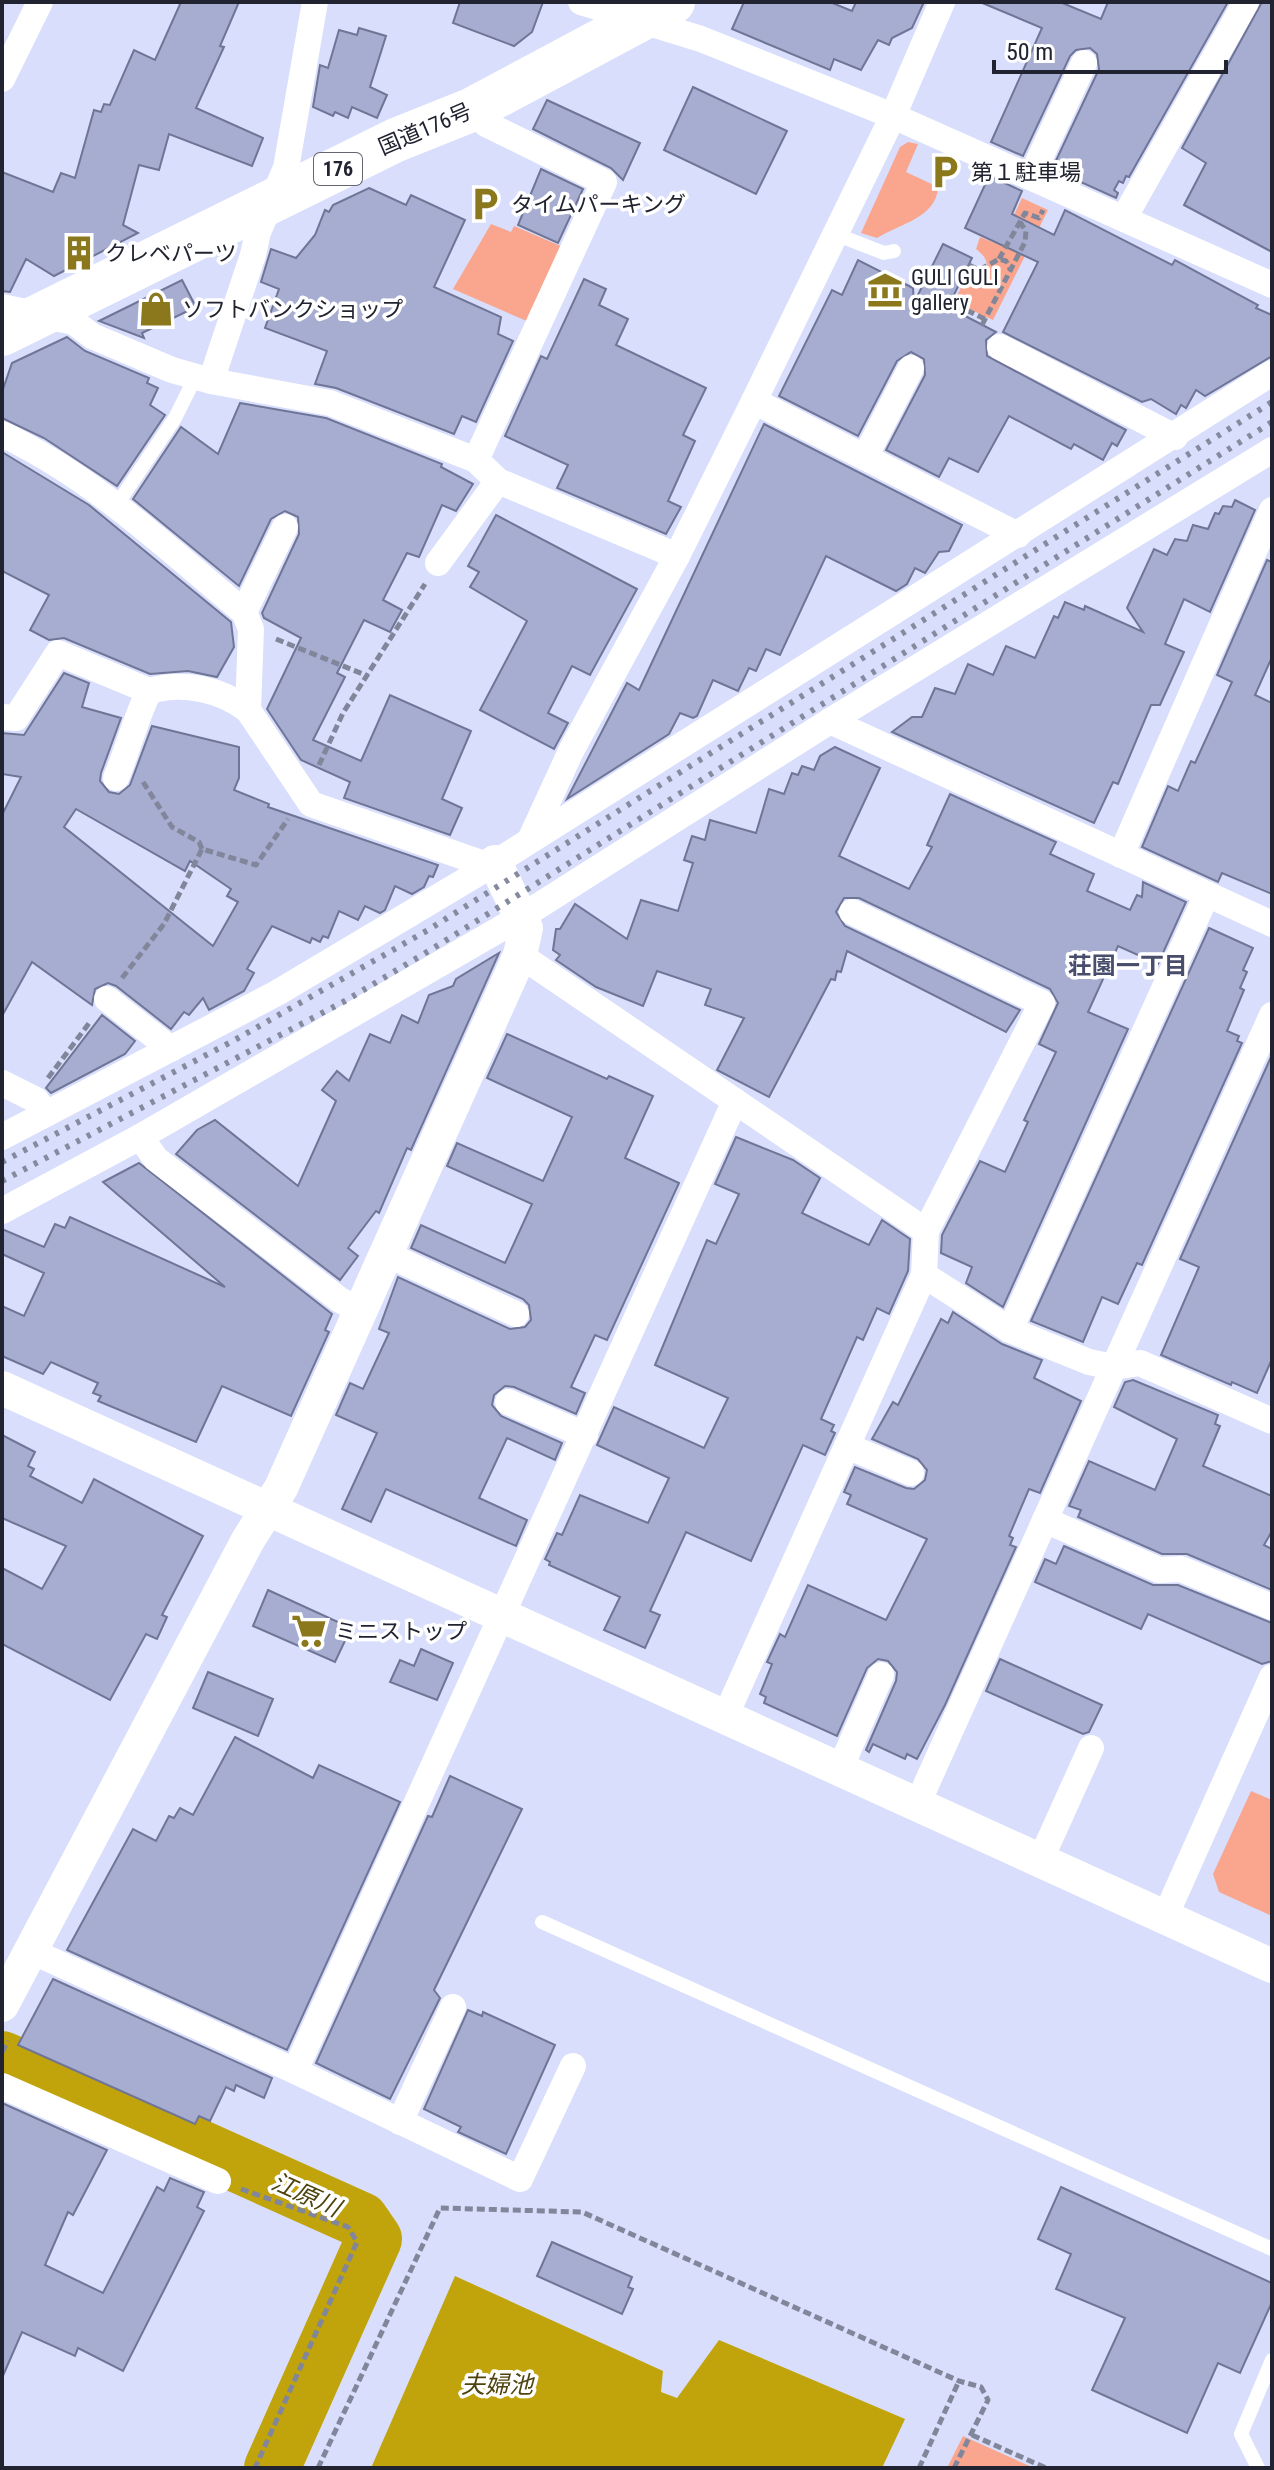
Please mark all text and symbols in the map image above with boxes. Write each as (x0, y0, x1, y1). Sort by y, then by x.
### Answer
scale bar (994, 24, 1226, 74)
text: 50 m (1006, 38, 1053, 66)
street label: 国道176号 (375, 98, 475, 160)
road number: 176 (314, 153, 362, 185)
parking icon: 第１駐車場 (926, 153, 964, 191)
place label: 第１駐車場 (971, 160, 1081, 185)
parking icon: タイムパーキング (466, 185, 504, 223)
place label: タイムパーキング (511, 192, 686, 217)
building icon: クレベパーツ (60, 234, 98, 272)
place label: クレベパーツ (105, 241, 237, 266)
place label: GULI GULI gallery (911, 265, 999, 315)
museum icon: GULI GULI gallery (866, 271, 904, 309)
shop icon: ソフトバンクショップ (137, 290, 175, 328)
place label: ソフトバンクショップ (182, 297, 403, 322)
district label: 荘園一丁目 (1068, 952, 1188, 980)
supermarket icon: ミニストップ (290, 1612, 328, 1650)
place label: ミニストップ (335, 1619, 467, 1644)
water label: 江原川 (267, 2168, 347, 2224)
water label: 夫婦池 (461, 2371, 535, 2399)

